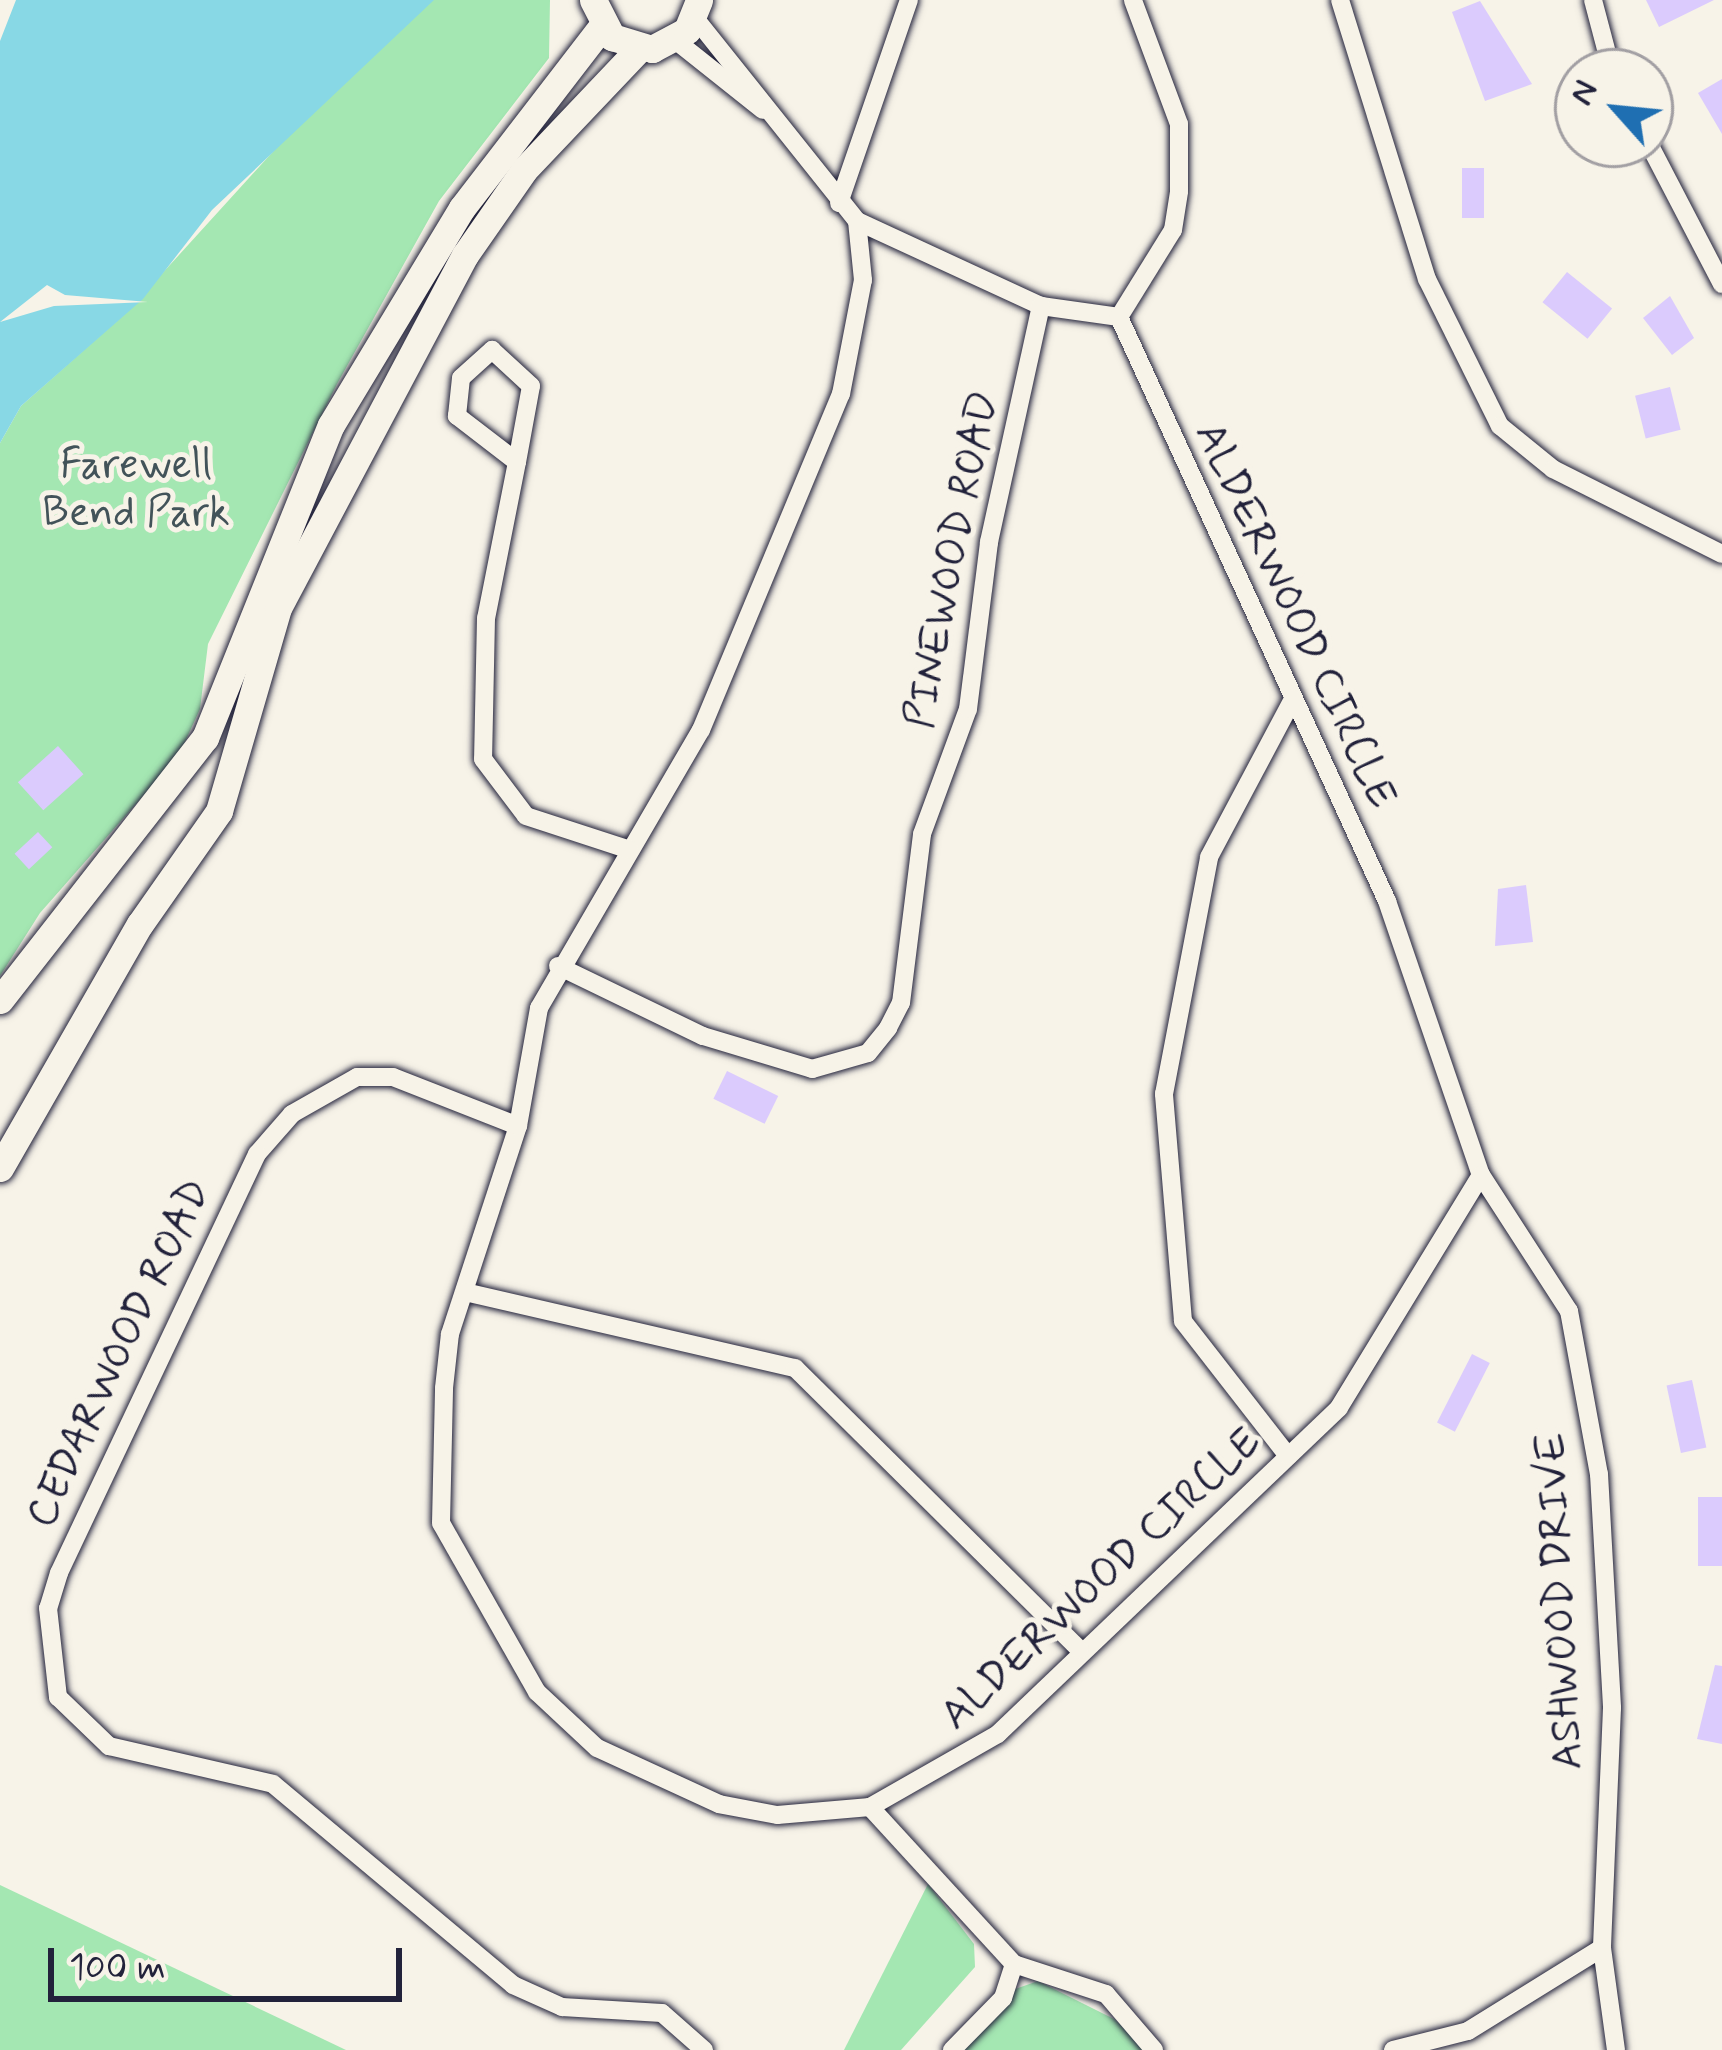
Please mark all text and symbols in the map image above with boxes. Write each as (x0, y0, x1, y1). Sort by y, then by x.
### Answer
north arrow (1554, 48, 1674, 168)
text: N (1560, 73, 1609, 113)
street label: PINEWOOD ROAD (896, 388, 1010, 732)
street label: ALDERWOOD CIRCLE (1181, 411, 1407, 821)
park label: Farewell Bend Park (42, 441, 230, 540)
street label: CEDARWOOD ROAD (18, 1174, 222, 1534)
street label: ALDERWOOD CIRCLE (928, 1415, 1276, 1745)
street label: ASHWOOD DRIVE (1527, 1430, 1595, 1772)
scale bar (54, 1924, 408, 1998)
text: 100 m (69, 1945, 166, 1992)

